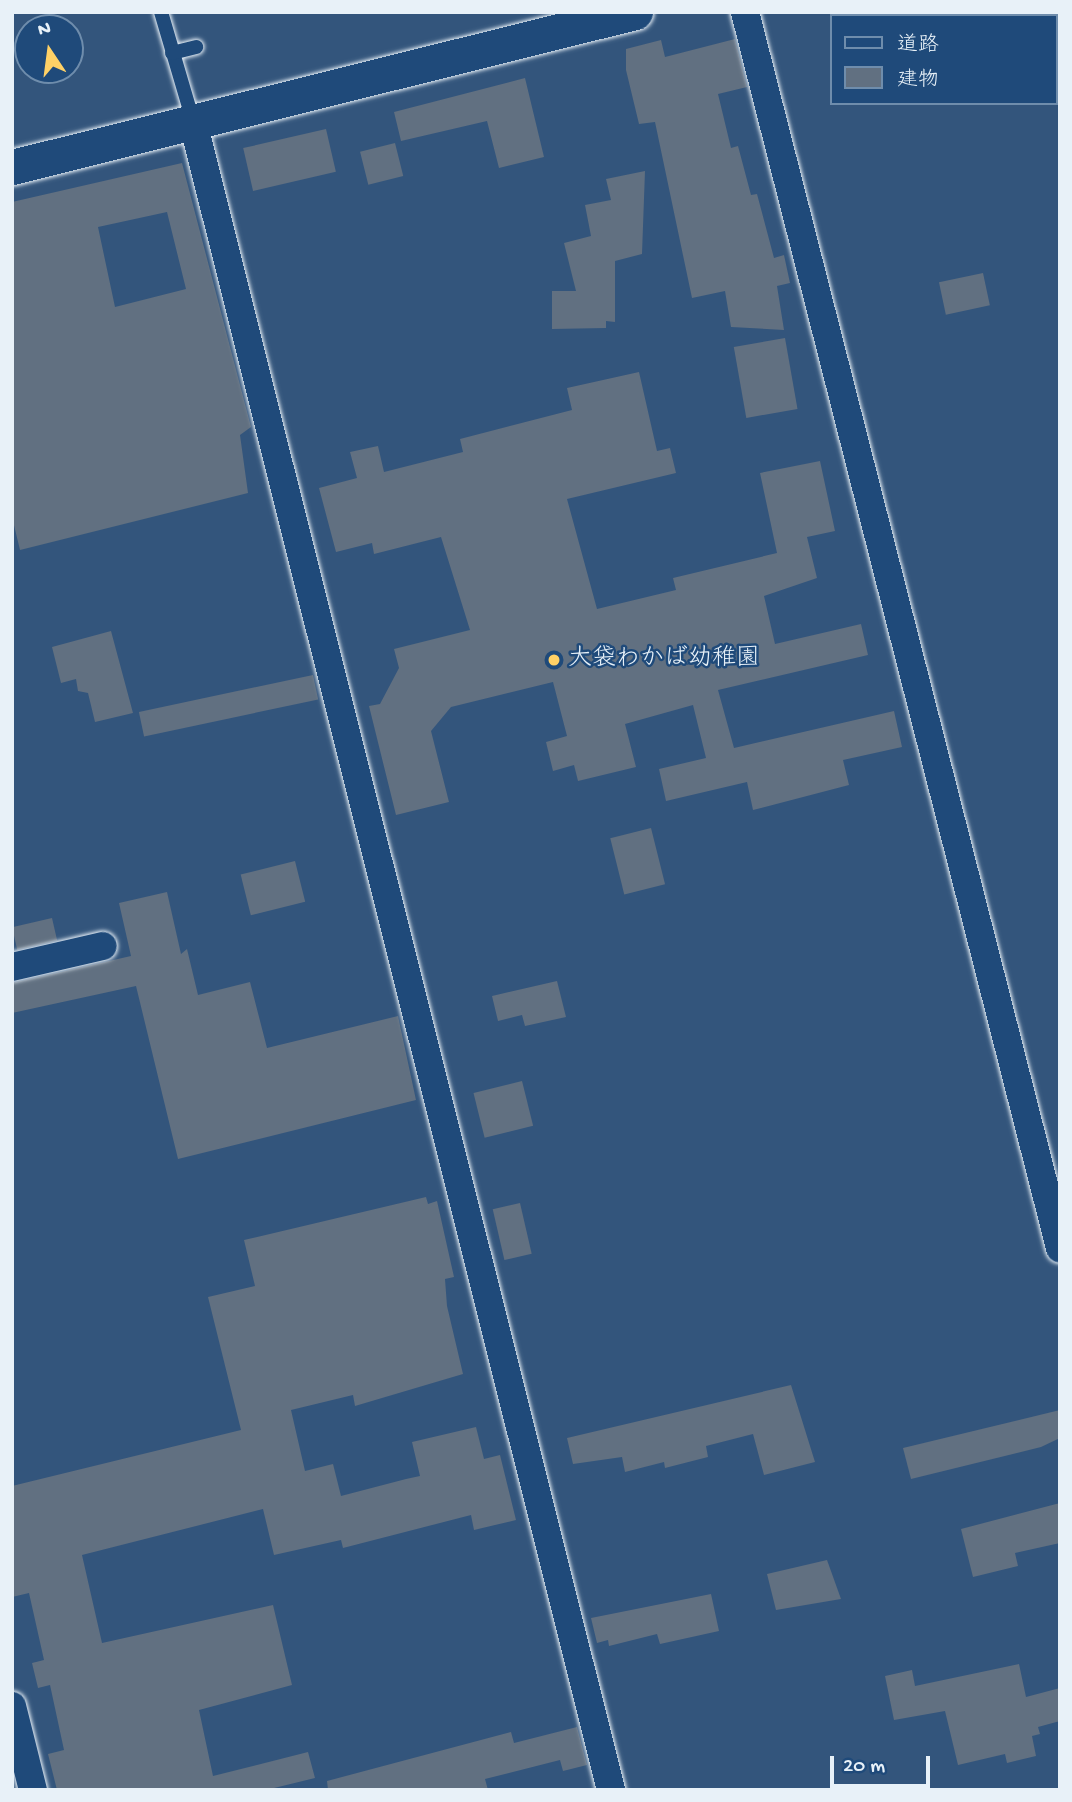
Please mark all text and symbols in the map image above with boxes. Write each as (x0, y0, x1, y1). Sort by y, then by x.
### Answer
north arrow (14, 14, 84, 84)
legend (830, 14, 1058, 105)
text: N (36, 17, 53, 43)
text: 道路 (897, 34, 939, 59)
text: 建物 (897, 69, 939, 94)
place label: 大袋わかば幼稚園 (568, 646, 760, 674)
marker: 大袋わかば幼稚園 (546, 652, 562, 668)
scale bar (834, 1742, 934, 1786)
text: 20 m (843, 1755, 885, 1780)

